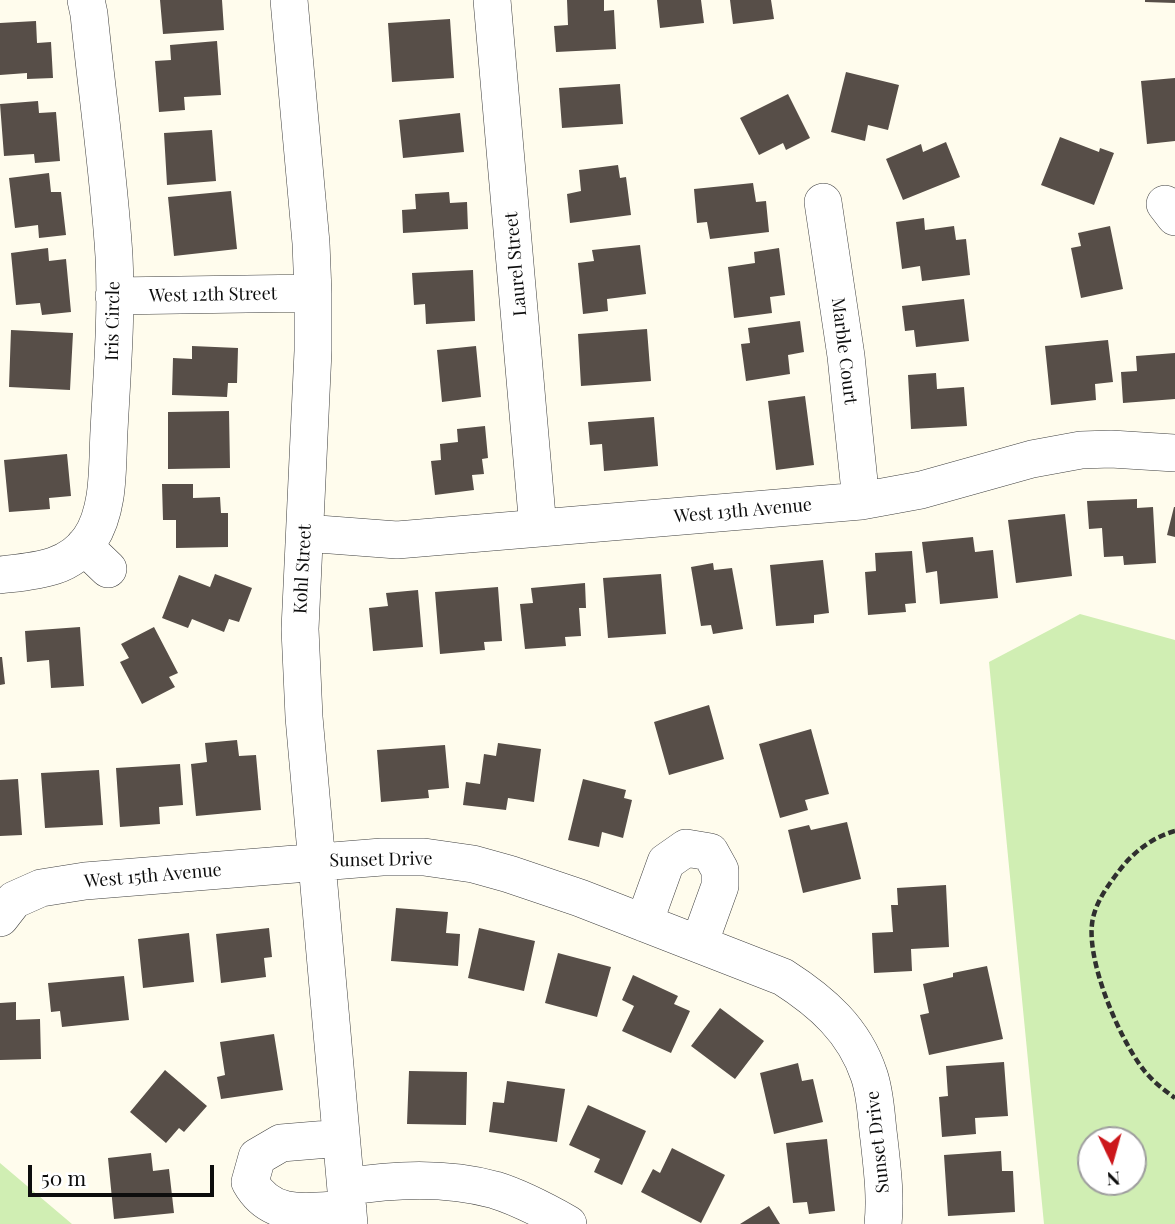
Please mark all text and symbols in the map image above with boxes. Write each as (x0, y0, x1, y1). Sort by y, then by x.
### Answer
street label: Laurel Street (501, 211, 531, 317)
street label: Iris Circle (102, 281, 124, 361)
street label: West 12th Street (149, 283, 277, 307)
street label: Marble Court (827, 296, 861, 406)
street label: West 13th Avenue (673, 494, 813, 528)
street label: Kohl Street (290, 523, 316, 615)
street label: Sunset Drive (329, 848, 433, 872)
street label: West 15th Avenue (83, 859, 223, 893)
street label: Sunset Drive (862, 1090, 894, 1194)
north arrow (1077, 1126, 1147, 1196)
scale bar (32, 1150, 217, 1194)
text: 50 m (41, 1163, 86, 1191)
text: N (1106, 1166, 1122, 1193)

